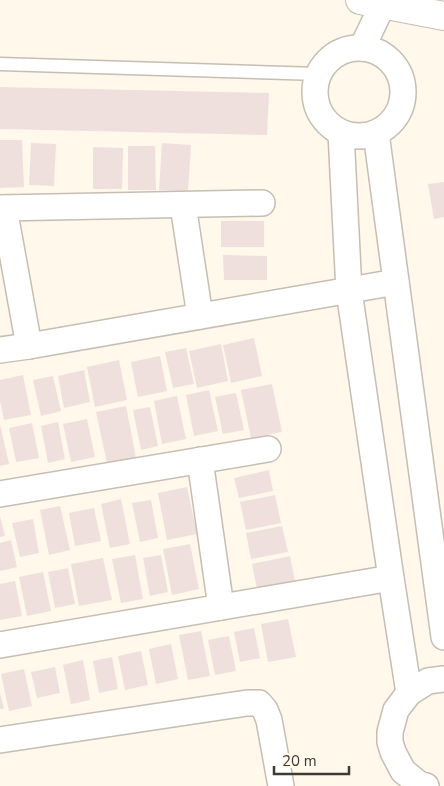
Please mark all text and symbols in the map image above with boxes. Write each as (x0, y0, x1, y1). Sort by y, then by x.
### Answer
scale bar (274, 744, 349, 776)
text: 20 m (282, 751, 317, 771)

